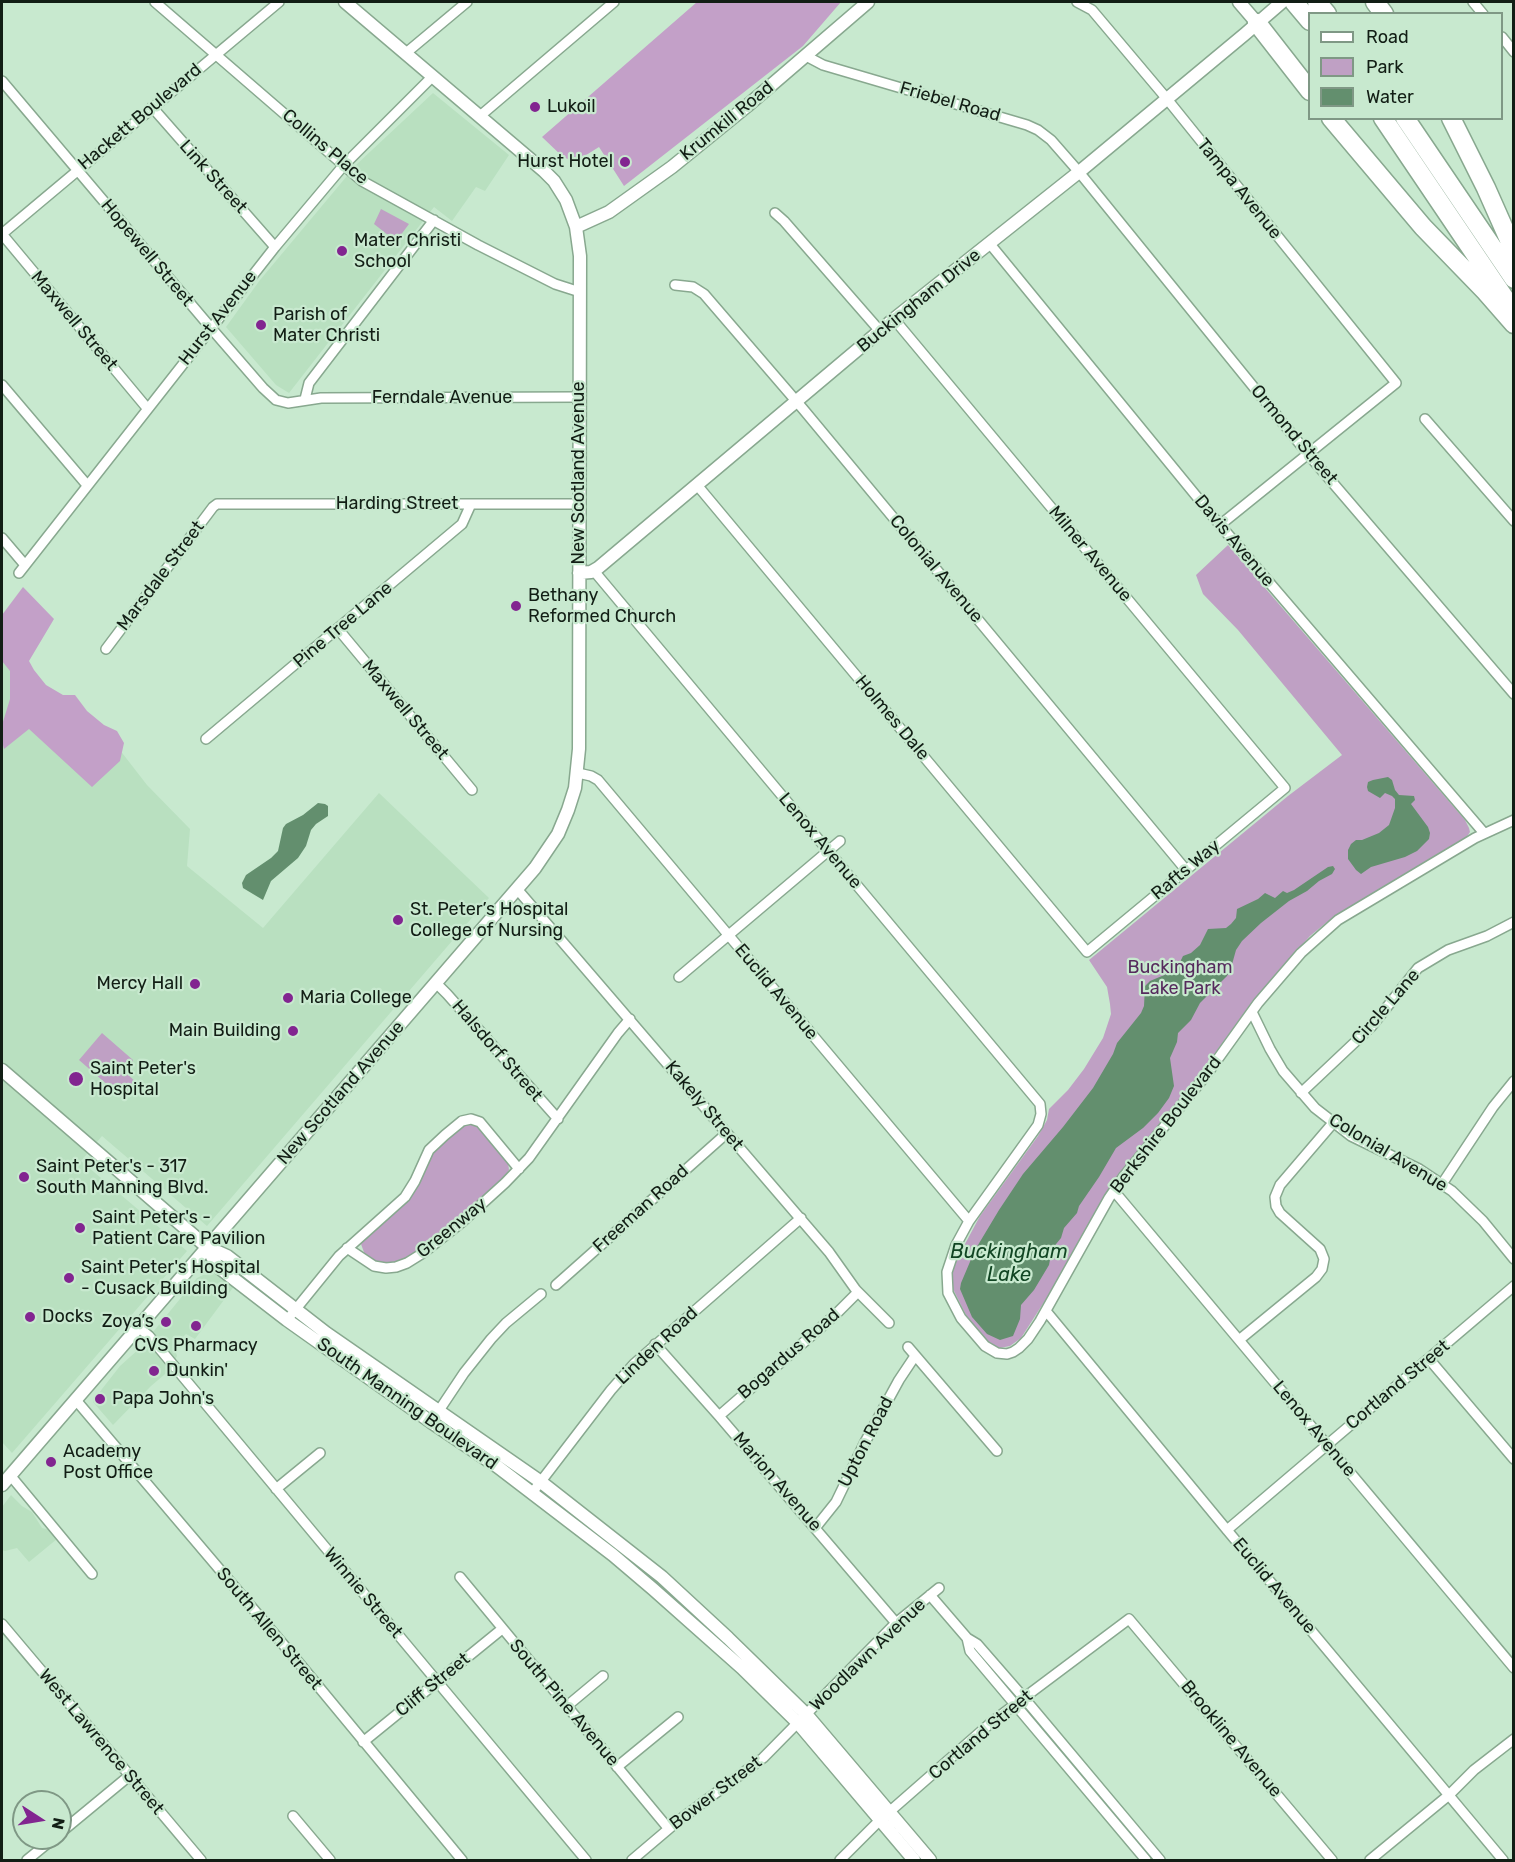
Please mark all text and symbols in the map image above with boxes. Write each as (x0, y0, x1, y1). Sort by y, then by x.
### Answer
legend (1308, 12, 1503, 120)
text: Road (1366, 26, 1409, 48)
text: Park (1366, 56, 1403, 78)
street label: Hackett Boulevard (74, 59, 206, 175)
street label: Krumkill Road (676, 77, 778, 165)
street label: Friebel Road (897, 77, 1003, 127)
text: Water (1366, 86, 1414, 108)
place label: Lukoil (547, 96, 596, 118)
marker: Lukoil (528, 100, 542, 114)
street label: Collins Place (278, 105, 372, 189)
street label: Tampa Avenue (1192, 134, 1286, 244)
street label: Link Street (174, 136, 252, 218)
place label: Hurst Hotel (517, 151, 613, 173)
marker: Hurst Hotel (618, 155, 632, 169)
street label: Hopewell Street (96, 195, 198, 311)
place label: Mater Christi School (354, 230, 461, 272)
marker: Mater Christi School (335, 244, 349, 258)
street label: Buckingham Drive (853, 245, 985, 357)
street label: Hurst Avenue (174, 266, 262, 370)
street label: Maxwell Street (26, 267, 122, 375)
place label: Parish of Mater Christi (273, 304, 380, 346)
marker: Parish of Mater Christi (254, 318, 268, 332)
street label: Ormond Street (1246, 381, 1342, 489)
street label: New Scotland Avenue (568, 382, 590, 564)
street label: Ferndale Avenue (372, 387, 512, 409)
street label: Davis Avenue (1189, 491, 1279, 591)
street label: Harding Street (336, 493, 458, 515)
street label: Milner Avenue (1044, 502, 1136, 606)
street label: Colonial Avenue (885, 511, 987, 627)
street label: Marsdale Street (113, 517, 209, 635)
street label: Pine Tree Lane (289, 577, 397, 673)
place label: Bethany Reformed Church (528, 585, 676, 628)
marker: Bethany Reformed Church (509, 599, 523, 613)
street label: Maxwell Street (357, 656, 453, 764)
street label: Holmes Dale (850, 671, 934, 765)
street label: Lenox Avenue (774, 789, 866, 893)
street label: Rafts Way (1147, 835, 1225, 905)
place label: St. Peter’s Hospital College of Nursing (410, 899, 568, 942)
marker: St. Peter’s Hospital College of Nursing (391, 913, 405, 927)
street label: Euclid Avenue (730, 940, 822, 1044)
park label: Buckingham Lake Park (1128, 957, 1232, 1000)
street label: Circle Lane (1347, 965, 1425, 1049)
place label: Mercy Hall (96, 973, 183, 995)
marker: Mercy Hall (188, 977, 202, 991)
place label: Maria College (300, 987, 412, 1009)
marker: Maria College (281, 991, 295, 1005)
street label: Halsdorf Street (447, 996, 547, 1106)
street label: New Scotland Avenue (273, 1017, 409, 1169)
place label: Main Building (169, 1020, 281, 1042)
marker: Main Building (286, 1024, 300, 1038)
street label: Berkshire Boulevard (1106, 1052, 1226, 1198)
street label: Kakely Street (660, 1057, 748, 1155)
place label: Saint Peter's Hospital (90, 1058, 196, 1100)
marker: Saint Peter's Hospital (67, 1070, 85, 1088)
street label: Colonial Avenue (1325, 1109, 1451, 1197)
place label: Saint Peter's - 317 South Manning Blvd. (36, 1156, 209, 1198)
street label: Freeman Road (589, 1160, 693, 1258)
marker: Saint Peter's - 317 South Manning Blvd. (17, 1170, 31, 1184)
street label: Greenway (413, 1193, 491, 1263)
place label: Saint Peter's - Patient Care Pavilion (92, 1207, 265, 1250)
marker: Saint Peter's - Patient Care Pavilion (73, 1221, 87, 1235)
water label: Buckingham Lake (950, 1240, 1068, 1287)
place label: Saint Peter's Hospital - Cusack Building (81, 1257, 260, 1300)
marker: Saint Peter's Hospital - Cusack Building (62, 1271, 76, 1285)
street label: Linden Road (612, 1303, 702, 1389)
street label: Bogardus Road (734, 1304, 844, 1404)
place label: Docks (42, 1306, 93, 1328)
marker: Docks (23, 1310, 37, 1324)
place label: Zoya’s (102, 1311, 154, 1333)
marker: Zoya’s (159, 1315, 173, 1329)
marker: CVS Pharmacy (189, 1319, 203, 1333)
street label: South Manning Boulevard (313, 1333, 501, 1475)
place label: CVS Pharmacy (134, 1335, 258, 1357)
street label: Cortland Street (1342, 1335, 1454, 1435)
place label: Dunkin' (166, 1360, 228, 1382)
marker: Dunkin' (147, 1364, 161, 1378)
street label: Lenox Avenue (1268, 1377, 1360, 1481)
place label: Papa John's (112, 1388, 214, 1410)
marker: Papa John's (93, 1392, 107, 1406)
street label: Upton Road (834, 1393, 898, 1491)
street label: Marion Avenue (728, 1428, 826, 1536)
place label: Academy Post Office (63, 1441, 153, 1484)
marker: Academy Post Office (44, 1455, 58, 1469)
street label: Euclid Avenue (1228, 1534, 1320, 1638)
street label: Winnie Street (319, 1543, 407, 1643)
street label: South Allen Street (212, 1563, 326, 1695)
street label: Woodlawn Avenue (806, 1594, 930, 1716)
street label: South Pine Avenue (505, 1635, 623, 1771)
street label: Cliff Street (391, 1648, 475, 1722)
street label: West Lawrence Street (34, 1665, 168, 1819)
street label: Brookline Avenue (1176, 1676, 1286, 1802)
street label: Cortland Street (925, 1685, 1037, 1785)
street label: Bower Street (666, 1751, 766, 1835)
north arrow (12, 1790, 72, 1850)
text: N (48, 1816, 69, 1831)

